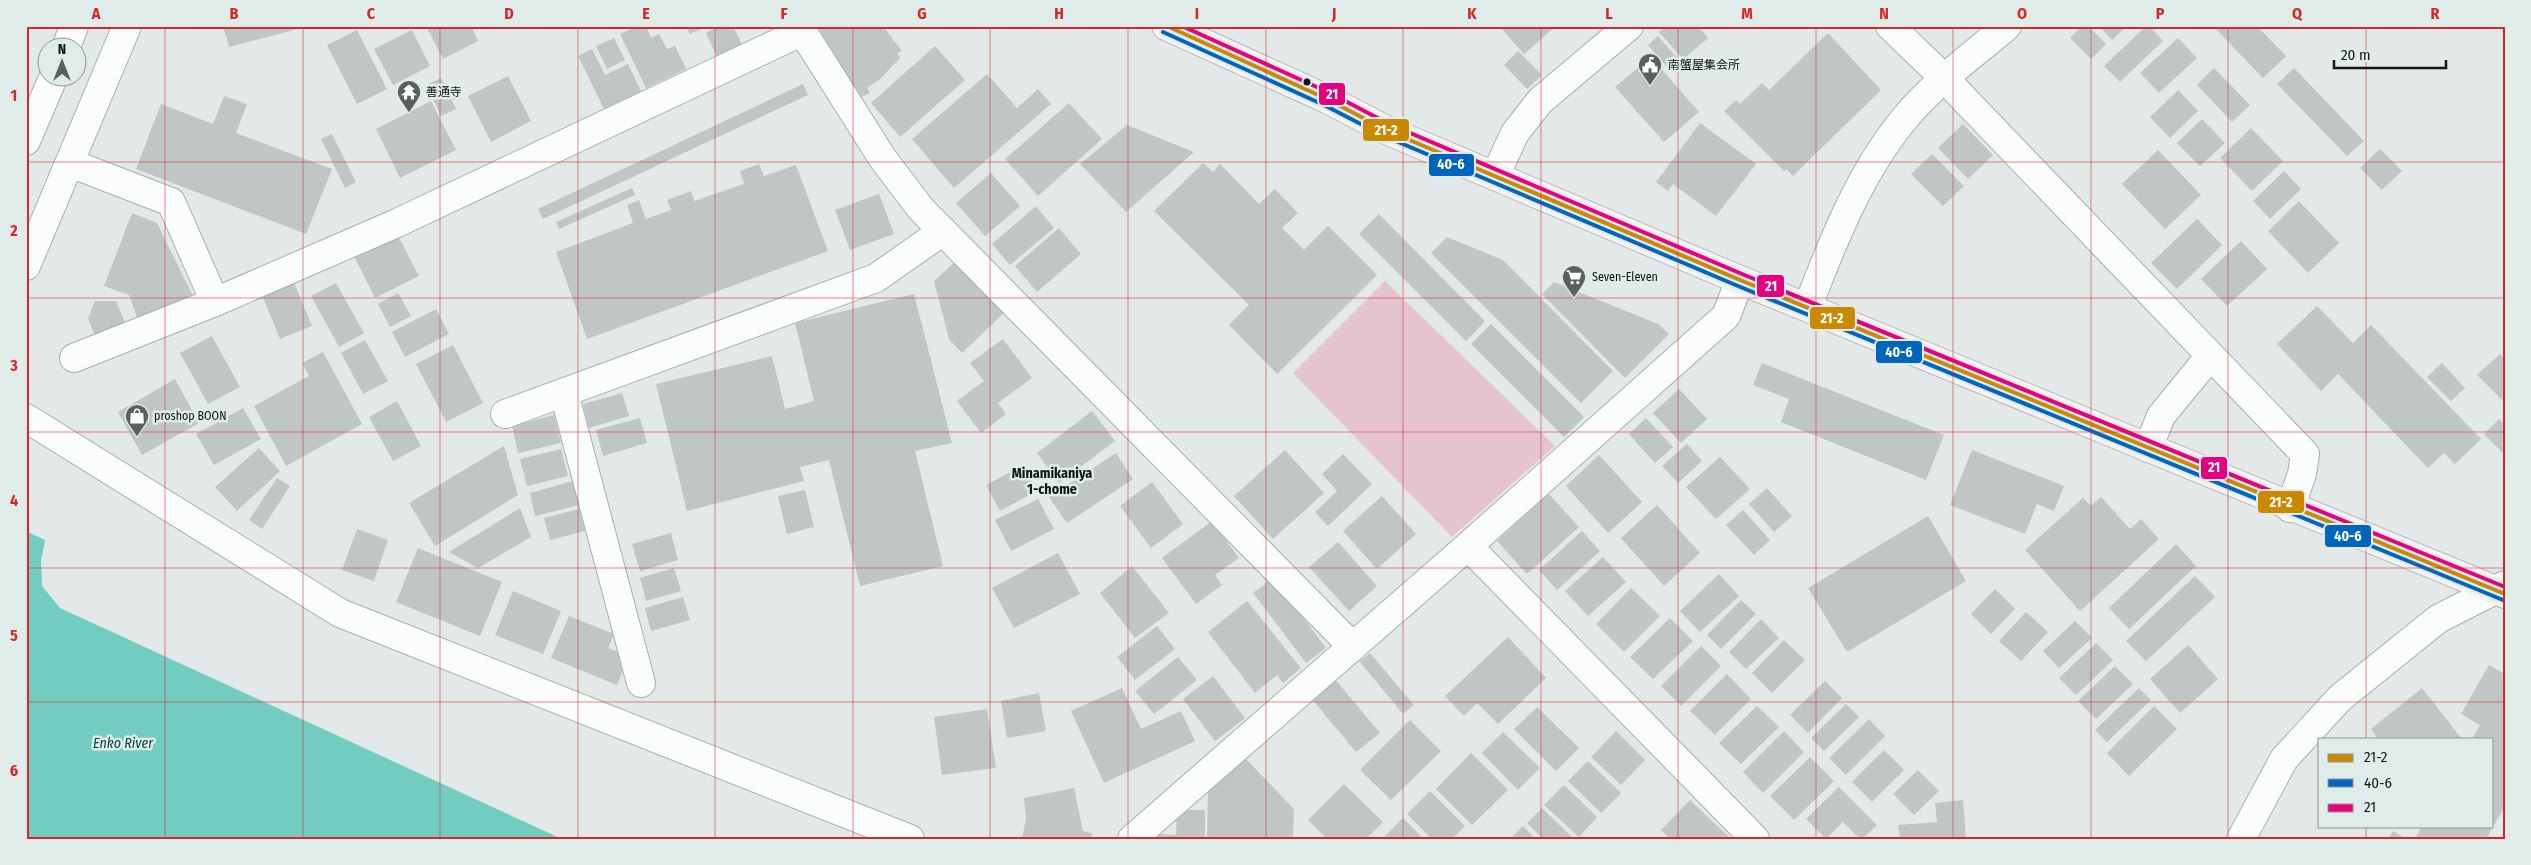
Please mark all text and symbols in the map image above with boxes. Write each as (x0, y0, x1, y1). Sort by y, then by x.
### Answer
text: A (91, 4, 101, 23)
text: B (230, 4, 239, 23)
text: C (367, 4, 376, 23)
text: D (504, 4, 514, 23)
text: E (642, 4, 650, 23)
text: F (780, 4, 788, 23)
text: G (917, 4, 927, 23)
text: H (1054, 4, 1064, 23)
text: I (1195, 4, 1199, 23)
text: J (1331, 4, 1336, 23)
text: K (1467, 4, 1477, 23)
text: L (1605, 4, 1613, 23)
text: M (1741, 4, 1753, 23)
text: N (1879, 4, 1889, 23)
text: O (2017, 4, 2027, 23)
text: P (2156, 4, 2165, 23)
text: Q (2292, 4, 2303, 23)
text: R (2431, 4, 2441, 23)
north arrow (38, 38, 88, 88)
scale bar (2334, 38, 2446, 70)
text: N (58, 41, 66, 58)
text: 20 m (2341, 46, 2371, 64)
public building icon: 南蟹屋集会所 (1637, 52, 1663, 86)
place label: 南蟹屋集会所 (1668, 58, 1740, 72)
unlabelled marker (1302, 77, 1312, 87)
temple icon: 善通寺 (396, 79, 422, 113)
line badge: 21 (1318, 82, 1346, 106)
place label: 善通寺 (426, 85, 462, 99)
text: 1 (11, 86, 17, 105)
text: 21 (1325, 86, 1338, 103)
line badge: 21-2 (1362, 118, 1410, 142)
text: 21-2 (1373, 122, 1398, 139)
line badge: 40-6 (1428, 153, 1475, 177)
text: 40-6 (1437, 156, 1465, 173)
text: 2 (9, 221, 18, 240)
supermarket icon: Seven-Eleven (1561, 264, 1587, 298)
place label: Seven-Eleven (1592, 270, 1658, 284)
line badge: 21 (1756, 274, 1785, 298)
text: 21 (1764, 278, 1777, 295)
line badge: 21-2 (1809, 306, 1856, 330)
text: 21-2 (1819, 310, 1844, 327)
line badge: 40-6 (1875, 340, 1923, 364)
text: 40-6 (1885, 344, 1913, 361)
text: 3 (9, 356, 18, 375)
shop icon: proshop BOON (124, 403, 150, 437)
place label: proshop BOON (154, 409, 226, 423)
line badge: 21 (2200, 456, 2228, 480)
text: 21 (2207, 459, 2220, 476)
district label: Minamikaniya 1-chome (1012, 465, 1092, 498)
line badge: 21-2 (2257, 490, 2305, 514)
text: 4 (10, 491, 18, 510)
text: 21-2 (2268, 494, 2293, 511)
line badge: 40-6 (2324, 524, 2372, 548)
text: 40-6 (2334, 528, 2362, 545)
text: 5 (10, 626, 18, 645)
water label: Enko River (93, 735, 154, 752)
legend (2318, 738, 2494, 828)
text: 21-2 (2364, 748, 2388, 766)
text: 6 (10, 761, 18, 780)
text: 40-6 (2364, 774, 2392, 792)
text: 21 (2364, 798, 2376, 816)

